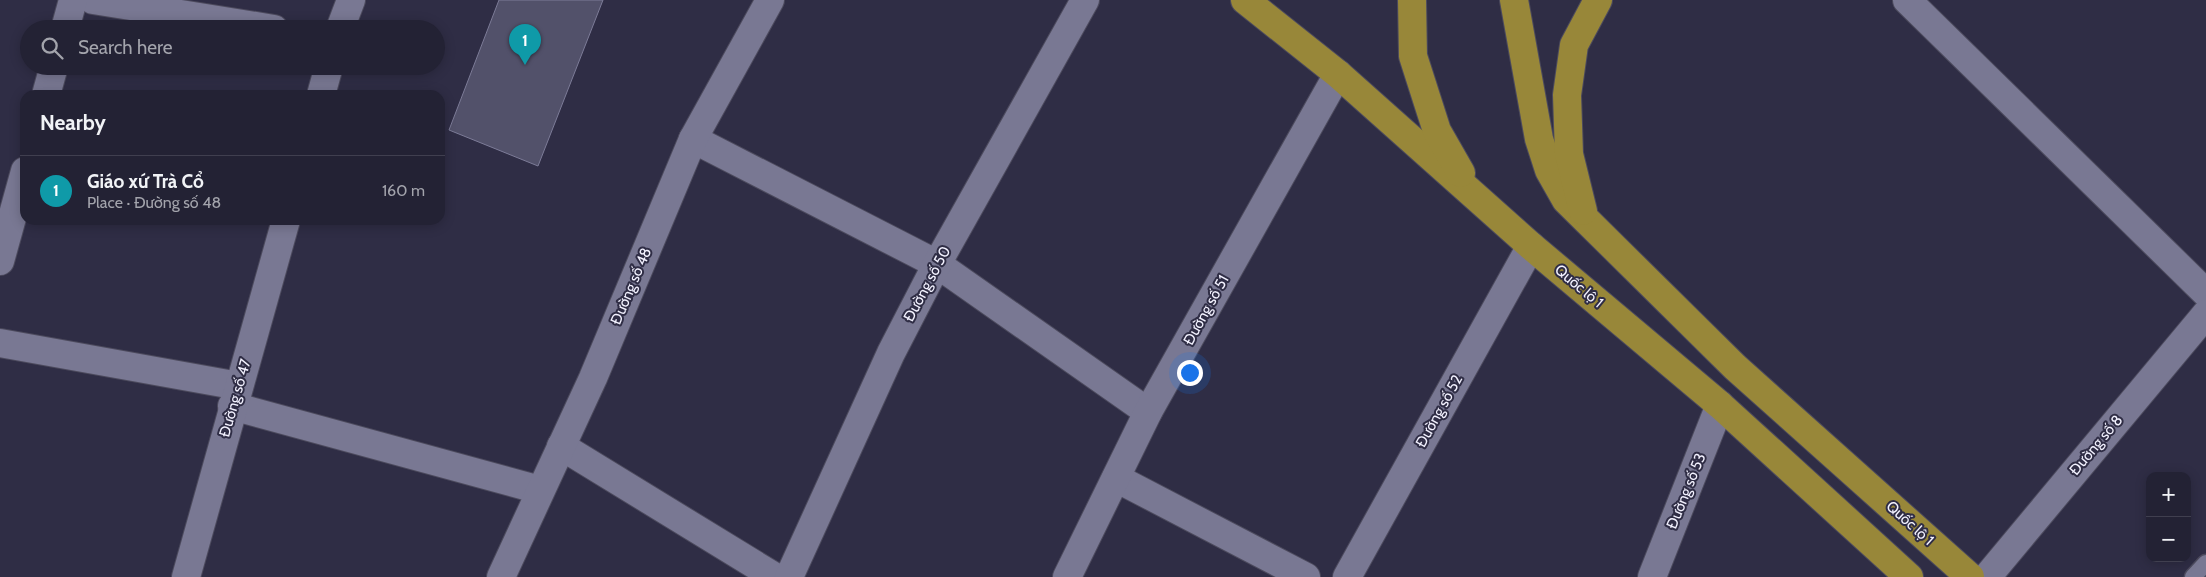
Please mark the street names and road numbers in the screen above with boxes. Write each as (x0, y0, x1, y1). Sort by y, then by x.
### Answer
street label: Đường số 50 (900, 243, 954, 325)
street label: Đường số 48 (607, 245, 655, 327)
street label: Quốc lộ 1 (1551, 261, 1607, 311)
street label: Đường số 51 (1179, 272, 1233, 348)
street label: Đường số 47 (215, 356, 255, 439)
street label: Đường số 52 (1412, 371, 1466, 450)
street label: Đường số 8 (2066, 411, 2126, 479)
street label: Đường số 53 (1663, 450, 1709, 532)
street label: Quốc lộ 1 (1883, 497, 1937, 549)

